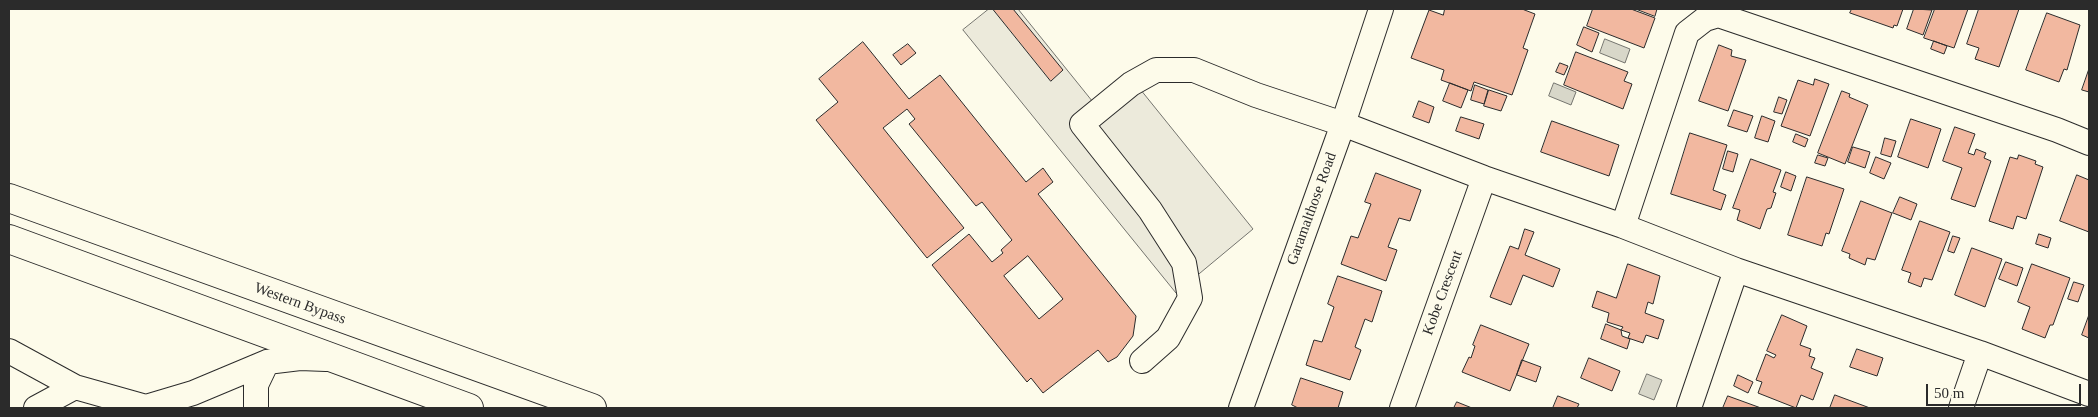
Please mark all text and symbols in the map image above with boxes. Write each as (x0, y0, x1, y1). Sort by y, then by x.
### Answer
street label: Garamalthose Road (1283, 150, 1341, 268)
street label: Kobe Crescent (1419, 248, 1467, 338)
street label: Western Bypass (252, 279, 348, 329)
scale bar (1928, 374, 2083, 406)
text: 50 m (1934, 385, 1964, 401)

